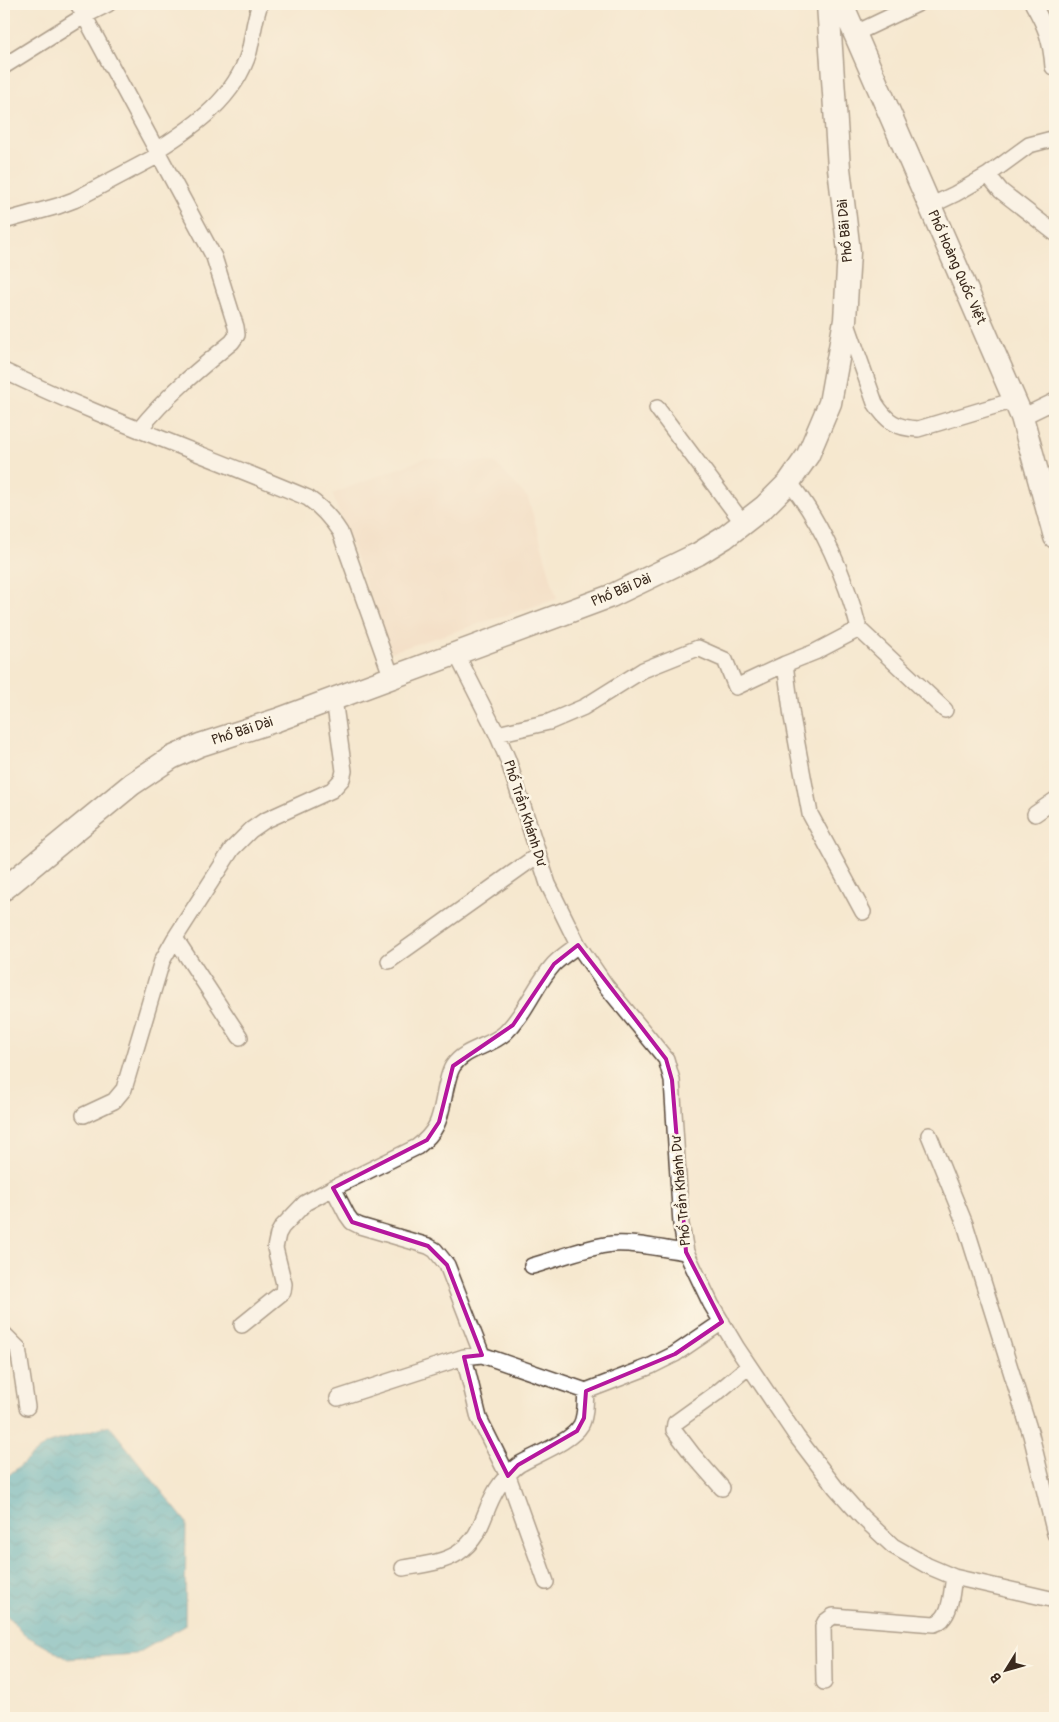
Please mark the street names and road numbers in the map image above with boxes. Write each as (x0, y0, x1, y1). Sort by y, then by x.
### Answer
street label: Phố Bãi Dài (833, 198, 856, 263)
street label: Phố Hoàng Quốc Việt (924, 207, 991, 327)
street label: Phố Bãi Dài (588, 569, 654, 610)
street label: Phố Bãi Dài (209, 712, 275, 749)
street label: Phố Trần Khánh Dư (500, 757, 552, 869)
street label: Phố Trần Khánh Dư (666, 1134, 694, 1247)

